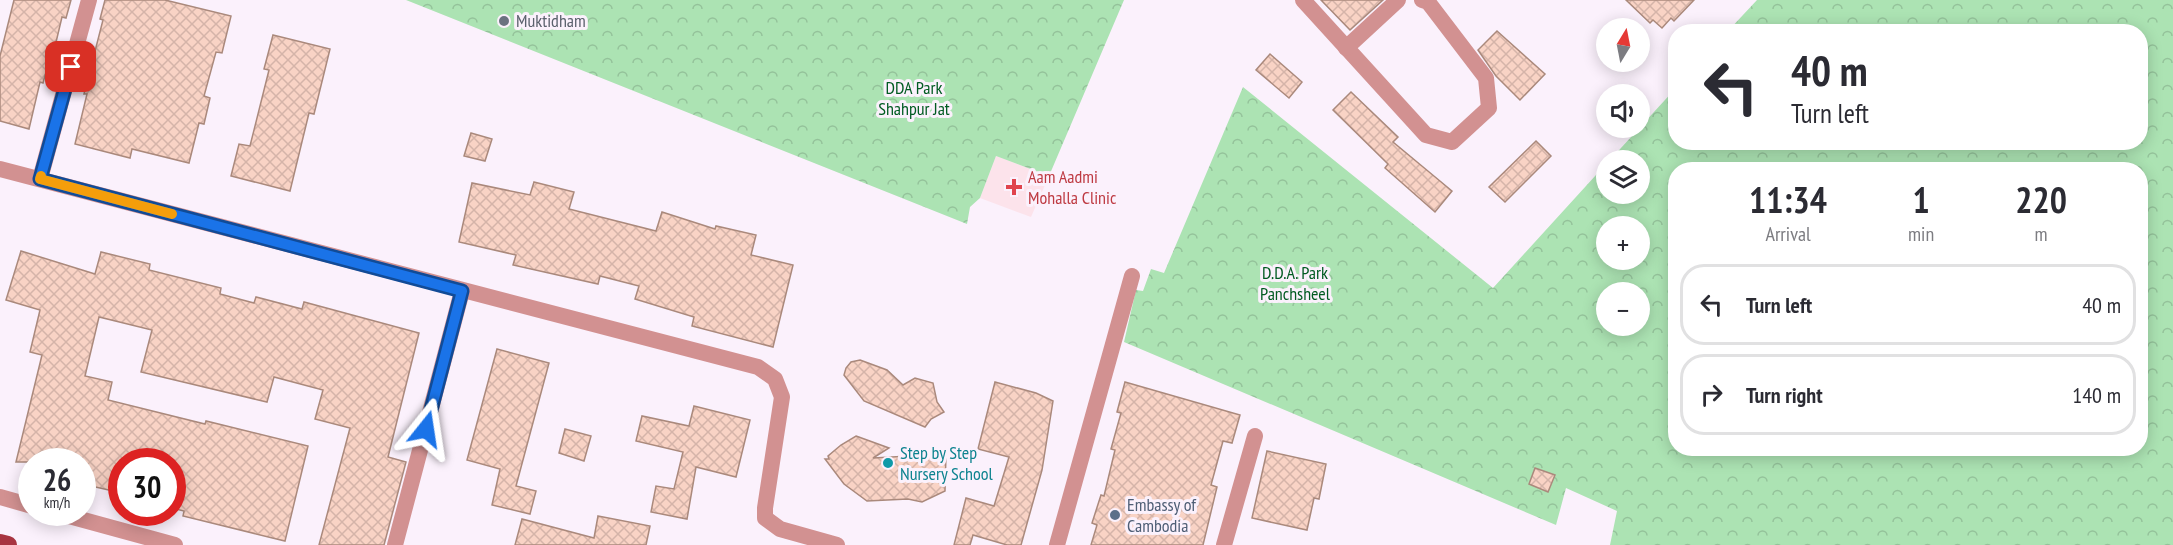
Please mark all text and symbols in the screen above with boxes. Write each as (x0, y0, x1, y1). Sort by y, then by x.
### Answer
place label: Muktidham (516, 9, 586, 32)
marker: Muktidham (497, 14, 511, 28)
north arrow (1596, 18, 1650, 72)
map controls (1596, 18, 1650, 336)
pin (45, 41, 96, 92)
text: 40 m (1791, 43, 1868, 98)
icon: left (1692, 48, 1770, 126)
icon: arrive (54, 50, 87, 83)
park label: DDA Park Shahpur Jat (878, 76, 950, 120)
button: sound (1596, 84, 1650, 138)
text: Turn left (1791, 96, 1869, 130)
button: layers (1596, 150, 1650, 204)
place label: Aam Aadmi Mohalla Clinic (1028, 165, 1117, 209)
text: 11:34 (1749, 176, 1827, 223)
text: 1 (1912, 176, 1930, 223)
text: 220 (2015, 176, 2067, 223)
marker: Aam Aadmi Mohalla Clinic (1005, 178, 1023, 196)
button: + (1596, 216, 1650, 270)
text: Arrival (1765, 221, 1811, 247)
text: min (1908, 221, 1934, 247)
text: m (2035, 221, 2048, 247)
park label: D.D.A. Park Panchsheel (1260, 261, 1331, 305)
button: − (1596, 282, 1650, 336)
icon: left (1695, 288, 1728, 321)
text: Turn left (1746, 291, 1812, 319)
text: 40 m (2082, 291, 2121, 319)
icon: right (1695, 378, 1728, 411)
text: Turn right (1746, 381, 1823, 409)
text: 140 m (2072, 381, 2121, 409)
position arrow (394, 397, 458, 461)
place label: Step by Step Nursery School (900, 441, 994, 485)
speed limit sign: 30 (108, 448, 186, 526)
marker: Step by Step Nursery School (881, 456, 895, 470)
text: 26 (43, 460, 71, 499)
text: km/h (44, 493, 70, 512)
place label: Embassy of Cambodia (1127, 493, 1197, 537)
marker: Embassy of Cambodia (1108, 508, 1122, 522)

